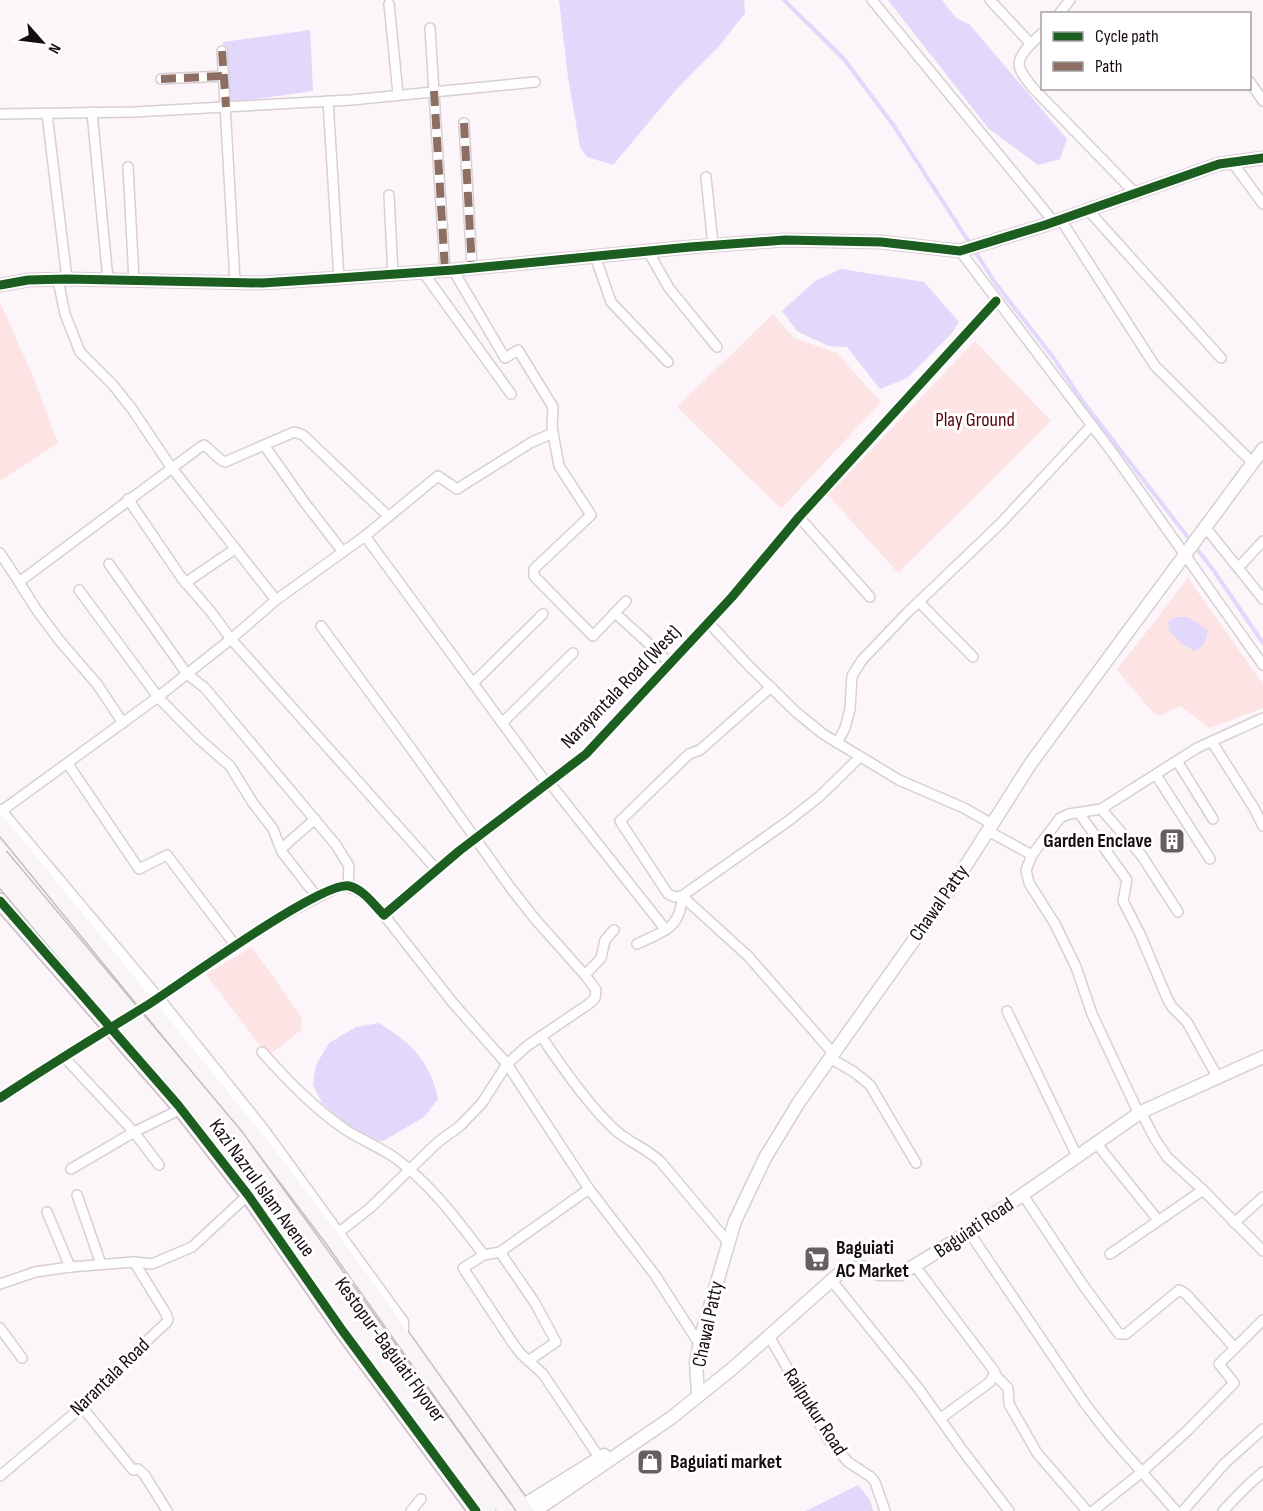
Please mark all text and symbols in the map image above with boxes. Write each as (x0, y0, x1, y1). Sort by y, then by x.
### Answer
north arrow (12, 12, 72, 72)
legend (1041, 12, 1251, 90)
text: Cycle path (1095, 26, 1159, 47)
text: N (44, 40, 64, 57)
text: Path (1095, 56, 1123, 77)
park label: Play Ground (935, 408, 1015, 432)
street label: Narayantala Road (West) (556, 620, 686, 754)
building icon: Garden Enclave (1157, 826, 1187, 856)
place label: Garden Enclave (1043, 829, 1152, 853)
street label: Chawal Patty (904, 860, 974, 946)
street label: Kazi Nazrul Islam Avenue (204, 1114, 320, 1262)
street label: Baguiati Road (930, 1193, 1018, 1263)
place label: Baguiati AC Market (835, 1236, 909, 1283)
supermarket icon: Baguiati AC Market (802, 1244, 832, 1274)
street label: Kestopur-Baguiati Flyover (329, 1273, 451, 1427)
street label: Chawal Patty (687, 1279, 729, 1369)
street label: Narantala Road (65, 1333, 155, 1421)
street label: Railpukur Road (778, 1364, 852, 1460)
shop icon: Baguiati market (635, 1447, 665, 1477)
place label: Baguiati market (670, 1450, 782, 1474)

